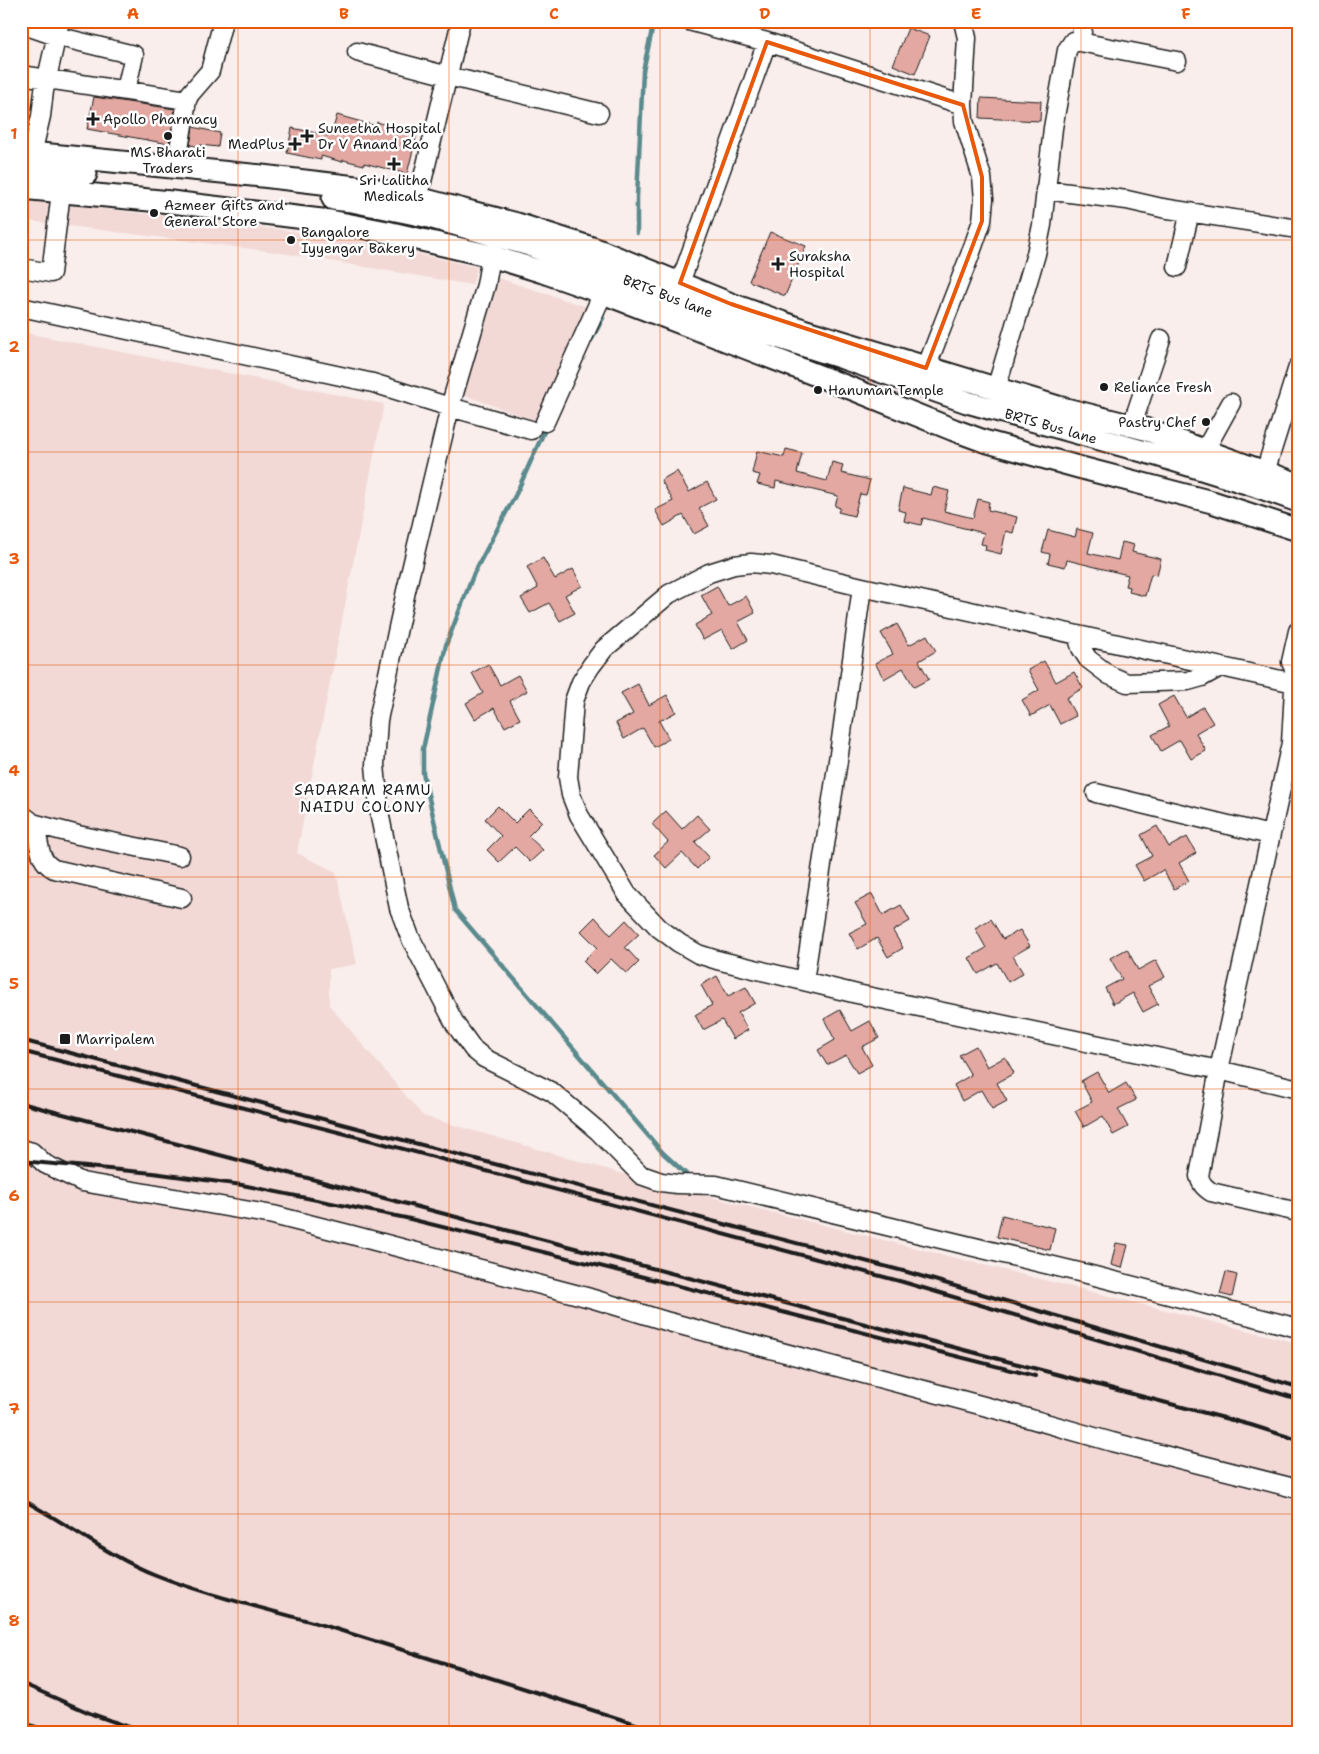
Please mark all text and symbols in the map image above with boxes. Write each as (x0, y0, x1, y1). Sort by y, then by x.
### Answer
text: A (127, 3, 139, 24)
text: B (339, 3, 349, 24)
text: C (549, 3, 559, 24)
text: D (759, 3, 771, 24)
text: E (971, 3, 981, 24)
text: F (1181, 3, 1191, 24)
place label: Apollo Pharmacy (103, 110, 217, 128)
marker: Apollo Pharmacy (87, 113, 99, 125)
place label: Suneetha Hospital Dr V Anand Rao (318, 119, 442, 153)
text: 1 (10, 123, 18, 144)
marker: Suneetha Hospital Dr V Anand Rao (300, 129, 314, 143)
marker: MS Bharati Traders (162, 130, 174, 142)
place label: MedPlus (228, 135, 285, 153)
marker: MedPlus (289, 138, 301, 150)
place label: MS Bharati Traders (130, 143, 206, 177)
marker: Sri Lalitha Medicals (388, 158, 400, 170)
place label: Sri Lalitha Medicals (359, 171, 429, 205)
place label: Azmeer Gifts and General Store (164, 196, 284, 230)
marker: Azmeer Gifts and General Store (148, 207, 160, 219)
place label: Bangalore Iyyengar Bakery (301, 223, 415, 257)
marker: Bangalore Iyyengar Bakery (285, 234, 297, 246)
place label: Suraksha Hospital (789, 247, 851, 281)
marker: Suraksha Hospital (771, 257, 785, 271)
street label: BRTS Bus lane (620, 271, 716, 322)
text: 2 (8, 336, 20, 357)
place label: Reliance Fresh (1114, 378, 1212, 396)
place label: Hanuman Temple (828, 381, 944, 399)
marker: Reliance Fresh (1098, 381, 1110, 393)
marker: Hanuman Temple (812, 384, 824, 396)
street label: BRTS Bus lane (1003, 404, 1099, 448)
place label: Pastry Chef (1118, 413, 1197, 431)
marker: Pastry Chef (1200, 416, 1212, 428)
text: 3 (8, 548, 20, 569)
text: 4 (8, 760, 20, 781)
district label: SADARAM RAMU NAIDU COLONY (294, 780, 432, 817)
text: 5 (9, 973, 19, 994)
place label: Marripalem (76, 1030, 155, 1048)
marker: Marripalem (58, 1032, 72, 1046)
text: 6 (8, 1185, 20, 1206)
text: 7 (8, 1398, 20, 1419)
text: 8 (8, 1610, 20, 1631)

